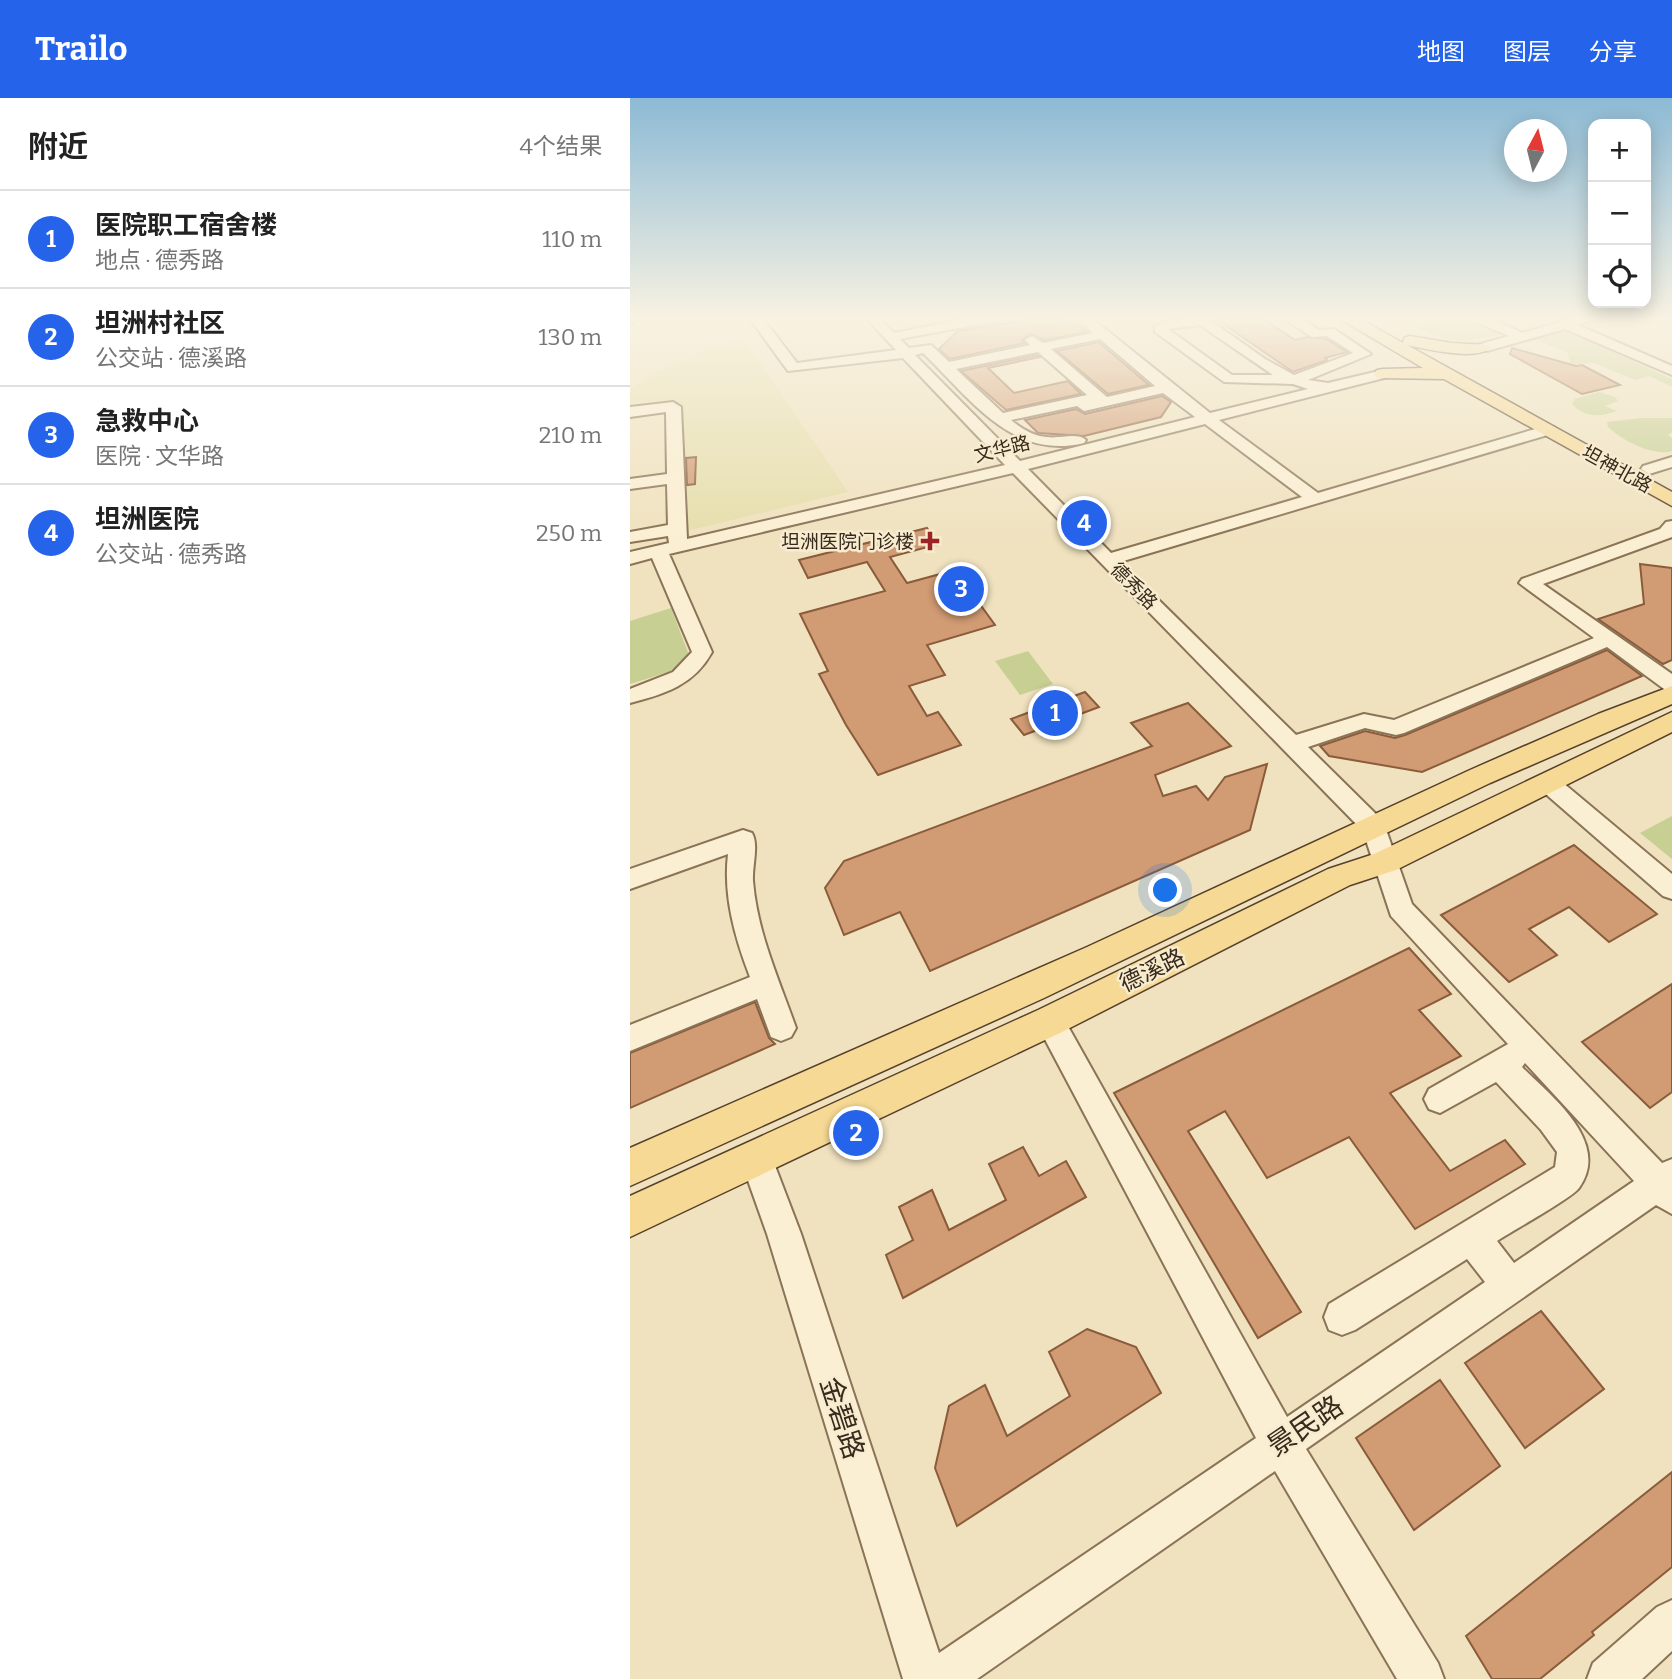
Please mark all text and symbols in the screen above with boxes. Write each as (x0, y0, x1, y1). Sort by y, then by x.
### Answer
text: Trailo (35, 29, 128, 69)
text: 地图 (1417, 38, 1465, 66)
text: 图层 (1503, 38, 1551, 66)
text: 分享 (1589, 38, 1637, 66)
north arrow (1504, 119, 1567, 182)
map controls (1588, 119, 1651, 308)
button: + (1588, 119, 1651, 182)
text: 附近 (28, 129, 88, 165)
text: 4个结果 (520, 132, 602, 160)
button: − (1588, 182, 1651, 245)
text: 医院职工宿舍楼 (95, 210, 277, 241)
text: 1 (46, 225, 56, 253)
text: 110 m (542, 225, 602, 253)
button: locate (1588, 245, 1651, 308)
text: 地点 · 德秀路 (95, 246, 224, 274)
text: 坦洲村社区 (95, 308, 225, 339)
text: 2 (45, 323, 57, 351)
text: 130 m (538, 323, 602, 351)
text: 公交站 · 德溪路 (95, 344, 247, 372)
text: 急救中心 (95, 406, 199, 437)
text: 3 (44, 421, 58, 449)
text: 210 m (539, 421, 602, 449)
street label: 文华路 (972, 431, 1032, 467)
street label: 坦神北路 (1578, 441, 1656, 497)
text: 医院 · 文华路 (95, 442, 224, 470)
pin: 4 (1061, 497, 1107, 549)
text: 坦洲医院 (95, 504, 199, 535)
text: 4 (44, 519, 58, 547)
text: 250 m (536, 519, 602, 547)
place label: 坦洲医院门诊楼 (781, 530, 914, 553)
marker: 坦洲医院门诊楼 (920, 531, 940, 551)
text: 公交站 · 德秀路 (95, 540, 247, 568)
street label: 德秀路 (1106, 558, 1162, 614)
pin: 3 (938, 563, 984, 615)
pin: 1 (1032, 687, 1078, 739)
your location (1148, 873, 1182, 907)
street label: 德溪路 (1115, 942, 1189, 998)
pin: 2 (833, 1107, 879, 1159)
street label: 金碧路 (813, 1373, 871, 1463)
street label: 景民路 (1261, 1389, 1349, 1463)

